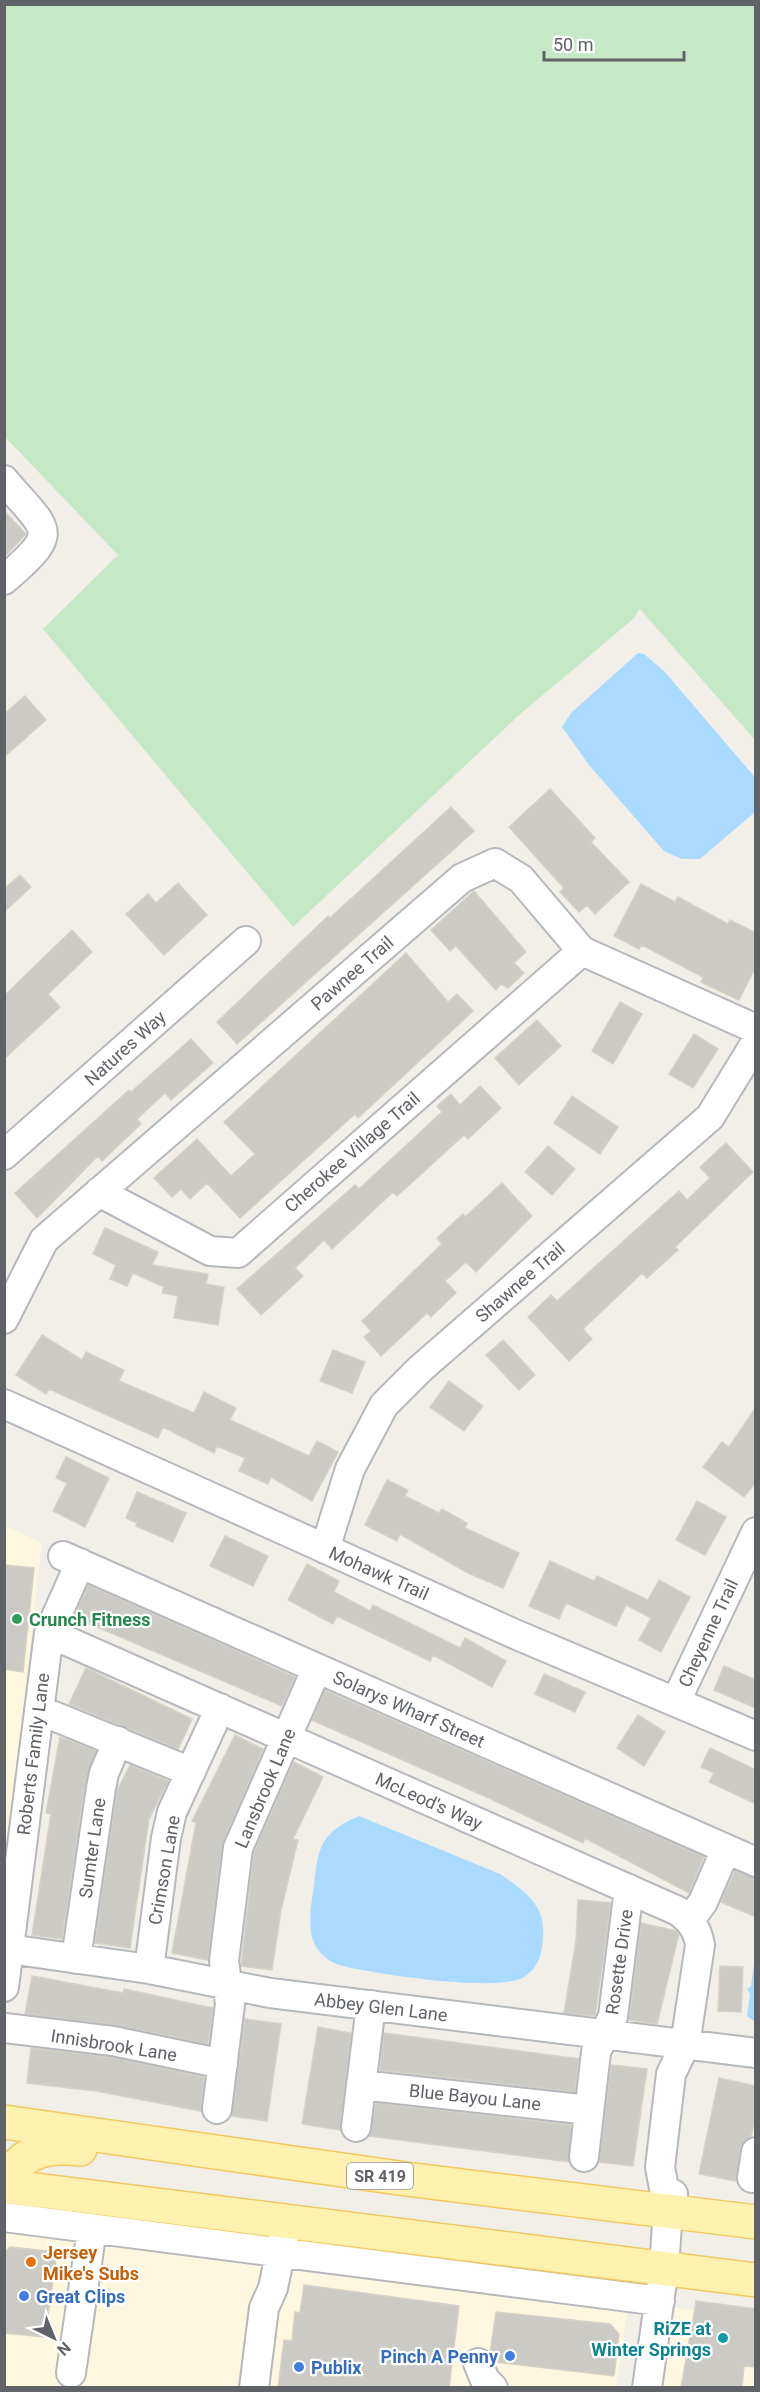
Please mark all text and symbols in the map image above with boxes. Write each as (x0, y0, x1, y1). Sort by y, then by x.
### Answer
scale bar (544, 24, 684, 62)
text: 50 m (553, 34, 593, 55)
street label: Pawnee Trail (307, 932, 397, 1014)
street label: Natures Way (80, 1006, 170, 1090)
street label: Cherokee Village Trail (280, 1088, 424, 1216)
street label: Shawnee Trail (471, 1238, 569, 1326)
street label: Mohawk Trail (326, 1542, 432, 1604)
street label: Cheyenne Trail (674, 1576, 742, 1690)
place label: Crunch Fitness (29, 1609, 151, 1630)
marker: Crunch Fitness (10, 1612, 24, 1626)
street label: Solarys Wharf Street (330, 1666, 488, 1752)
street label: Roberts Family Lane (13, 1672, 53, 1836)
street label: Lansbrook Lane (230, 1725, 300, 1851)
street label: McLeod's Way (372, 1768, 486, 1834)
street label: Sumter Lane (75, 1796, 109, 1900)
street label: Crimson Lane (144, 1814, 184, 1926)
street label: Rosette Drive (601, 1908, 637, 2016)
street label: Abbey Glen Lane (313, 1988, 449, 2026)
street label: Innisbrook Lane (49, 2025, 179, 2065)
street label: Blue Bayou Lane (408, 2080, 542, 2114)
road number: SR 419 (347, 2163, 413, 2189)
place label: Jersey Mike's Subs (43, 2242, 139, 2284)
marker: Jersey Mike's Subs (24, 2255, 38, 2269)
place label: Great Clips (36, 2286, 125, 2307)
marker: Great Clips (17, 2289, 31, 2303)
north arrow (24, 2308, 84, 2368)
place label: RiZE at Winter Springs (591, 2318, 711, 2360)
marker: RiZE at Winter Springs (716, 2331, 730, 2345)
text: N (53, 2338, 74, 2359)
place label: Pinch A Penny (381, 2346, 499, 2367)
marker: Pinch A Penny (503, 2349, 517, 2363)
place label: Publix (311, 2357, 362, 2378)
marker: Publix (292, 2360, 306, 2374)

